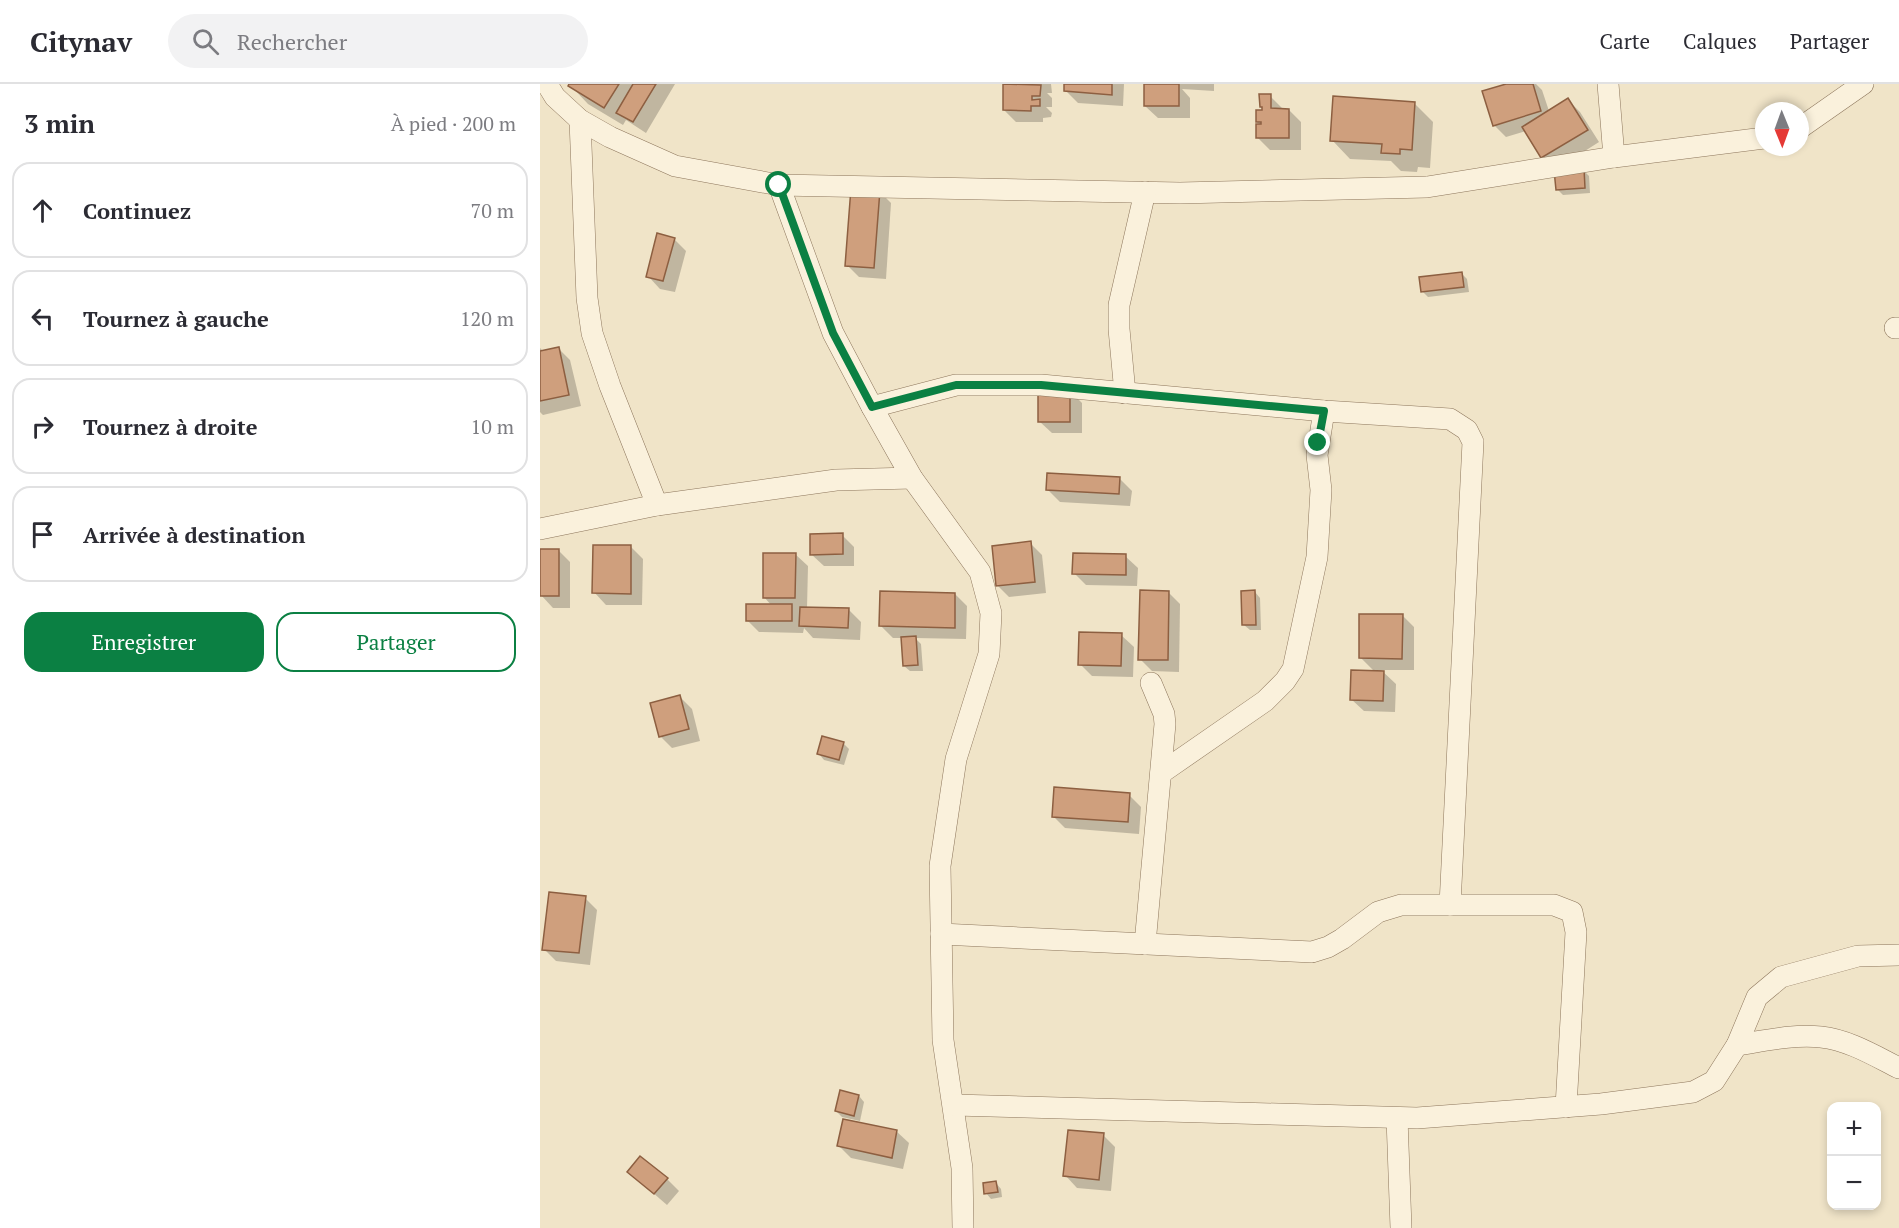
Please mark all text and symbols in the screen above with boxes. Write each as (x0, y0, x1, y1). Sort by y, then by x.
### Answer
search box (168, 14, 588, 68)
text: Citynav (30, 23, 132, 60)
icon: search (189, 25, 222, 58)
text: Rechercher (237, 27, 347, 56)
text: Carte (1600, 27, 1650, 55)
text: Calques (1683, 27, 1757, 55)
text: Partager (1790, 27, 1869, 55)
north arrow (1755, 102, 1809, 156)
text: 3 min (24, 106, 95, 140)
text: À pied · 200 m (391, 110, 516, 137)
route start (765, 171, 791, 197)
icon: ahead (26, 194, 59, 227)
text: Continuez (83, 196, 191, 225)
text: 70 m (471, 197, 514, 224)
icon: left (26, 302, 59, 335)
text: Tournez à gauche (83, 304, 269, 333)
text: 120 m (460, 305, 514, 332)
icon: right (26, 410, 59, 443)
text: Tournez à droite (83, 412, 258, 441)
text: 10 m (471, 413, 514, 440)
route end (1304, 429, 1330, 455)
icon: arrive (26, 518, 59, 551)
text: Arrivée à destination (83, 520, 305, 549)
button: Enregistrer (24, 612, 264, 672)
button: Partager (276, 612, 516, 672)
map controls (1827, 1102, 1881, 1210)
button: + (1827, 1102, 1881, 1156)
button: − (1827, 1156, 1881, 1210)

